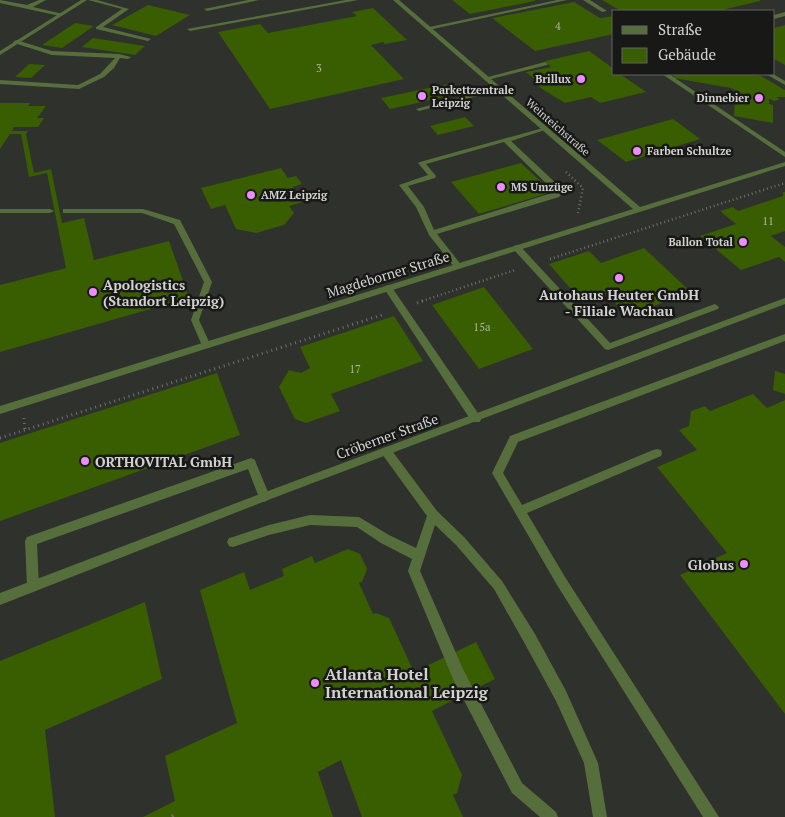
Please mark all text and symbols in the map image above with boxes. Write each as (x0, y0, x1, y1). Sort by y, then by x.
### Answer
legend (612, 10, 775, 75)
house number: 4 (555, 19, 561, 33)
text: Straße (658, 19, 702, 39)
text: Gebäude (658, 44, 716, 64)
house number: 3 (316, 61, 322, 75)
place label: Brillux (535, 72, 572, 86)
marker: Brillux (575, 73, 587, 85)
place label: Parkettzentrale Leipzig (432, 83, 514, 110)
marker: Parkettzentrale Leipzig (416, 90, 428, 102)
place label: Dinnebier (696, 91, 749, 105)
marker: Dinnebier (753, 92, 765, 104)
street label: Weinteichstraße (523, 95, 593, 159)
place label: Farben Schultze (647, 144, 731, 158)
marker: Farben Schultze (631, 145, 643, 157)
place label: MS Umzüge (511, 180, 573, 194)
marker: MS Umzüge (495, 181, 507, 193)
place label: AMZ Leipzig (261, 188, 328, 202)
marker: AMZ Leipzig (245, 189, 257, 201)
house number: 11 (762, 214, 774, 228)
place label: Ballon Total (668, 235, 733, 249)
marker: Ballon Total (737, 236, 749, 248)
street label: Magdeborner Straße (324, 246, 452, 302)
marker: Autohaus Heuter GmbH - Filiale Wachau (613, 272, 625, 284)
place label: Apologistics (Standort Leipzig) (103, 275, 224, 310)
place label: Autohaus Heuter GmbH - Filiale Wachau (539, 285, 699, 320)
marker: Apologistics (Standort Leipzig) (87, 286, 99, 298)
house number: 15a (473, 320, 491, 334)
house number: 17 (349, 362, 361, 376)
street label: Cröberner Straße (333, 409, 441, 463)
place label: ORTHOVITAL GmbH (95, 452, 232, 471)
marker: ORTHOVITAL GmbH (79, 455, 91, 467)
place label: Globus (688, 555, 734, 574)
marker: Globus (738, 558, 750, 570)
place label: Atlanta Hotel International Leipzig (325, 663, 489, 703)
marker: Atlanta Hotel International Leipzig (309, 677, 321, 689)

